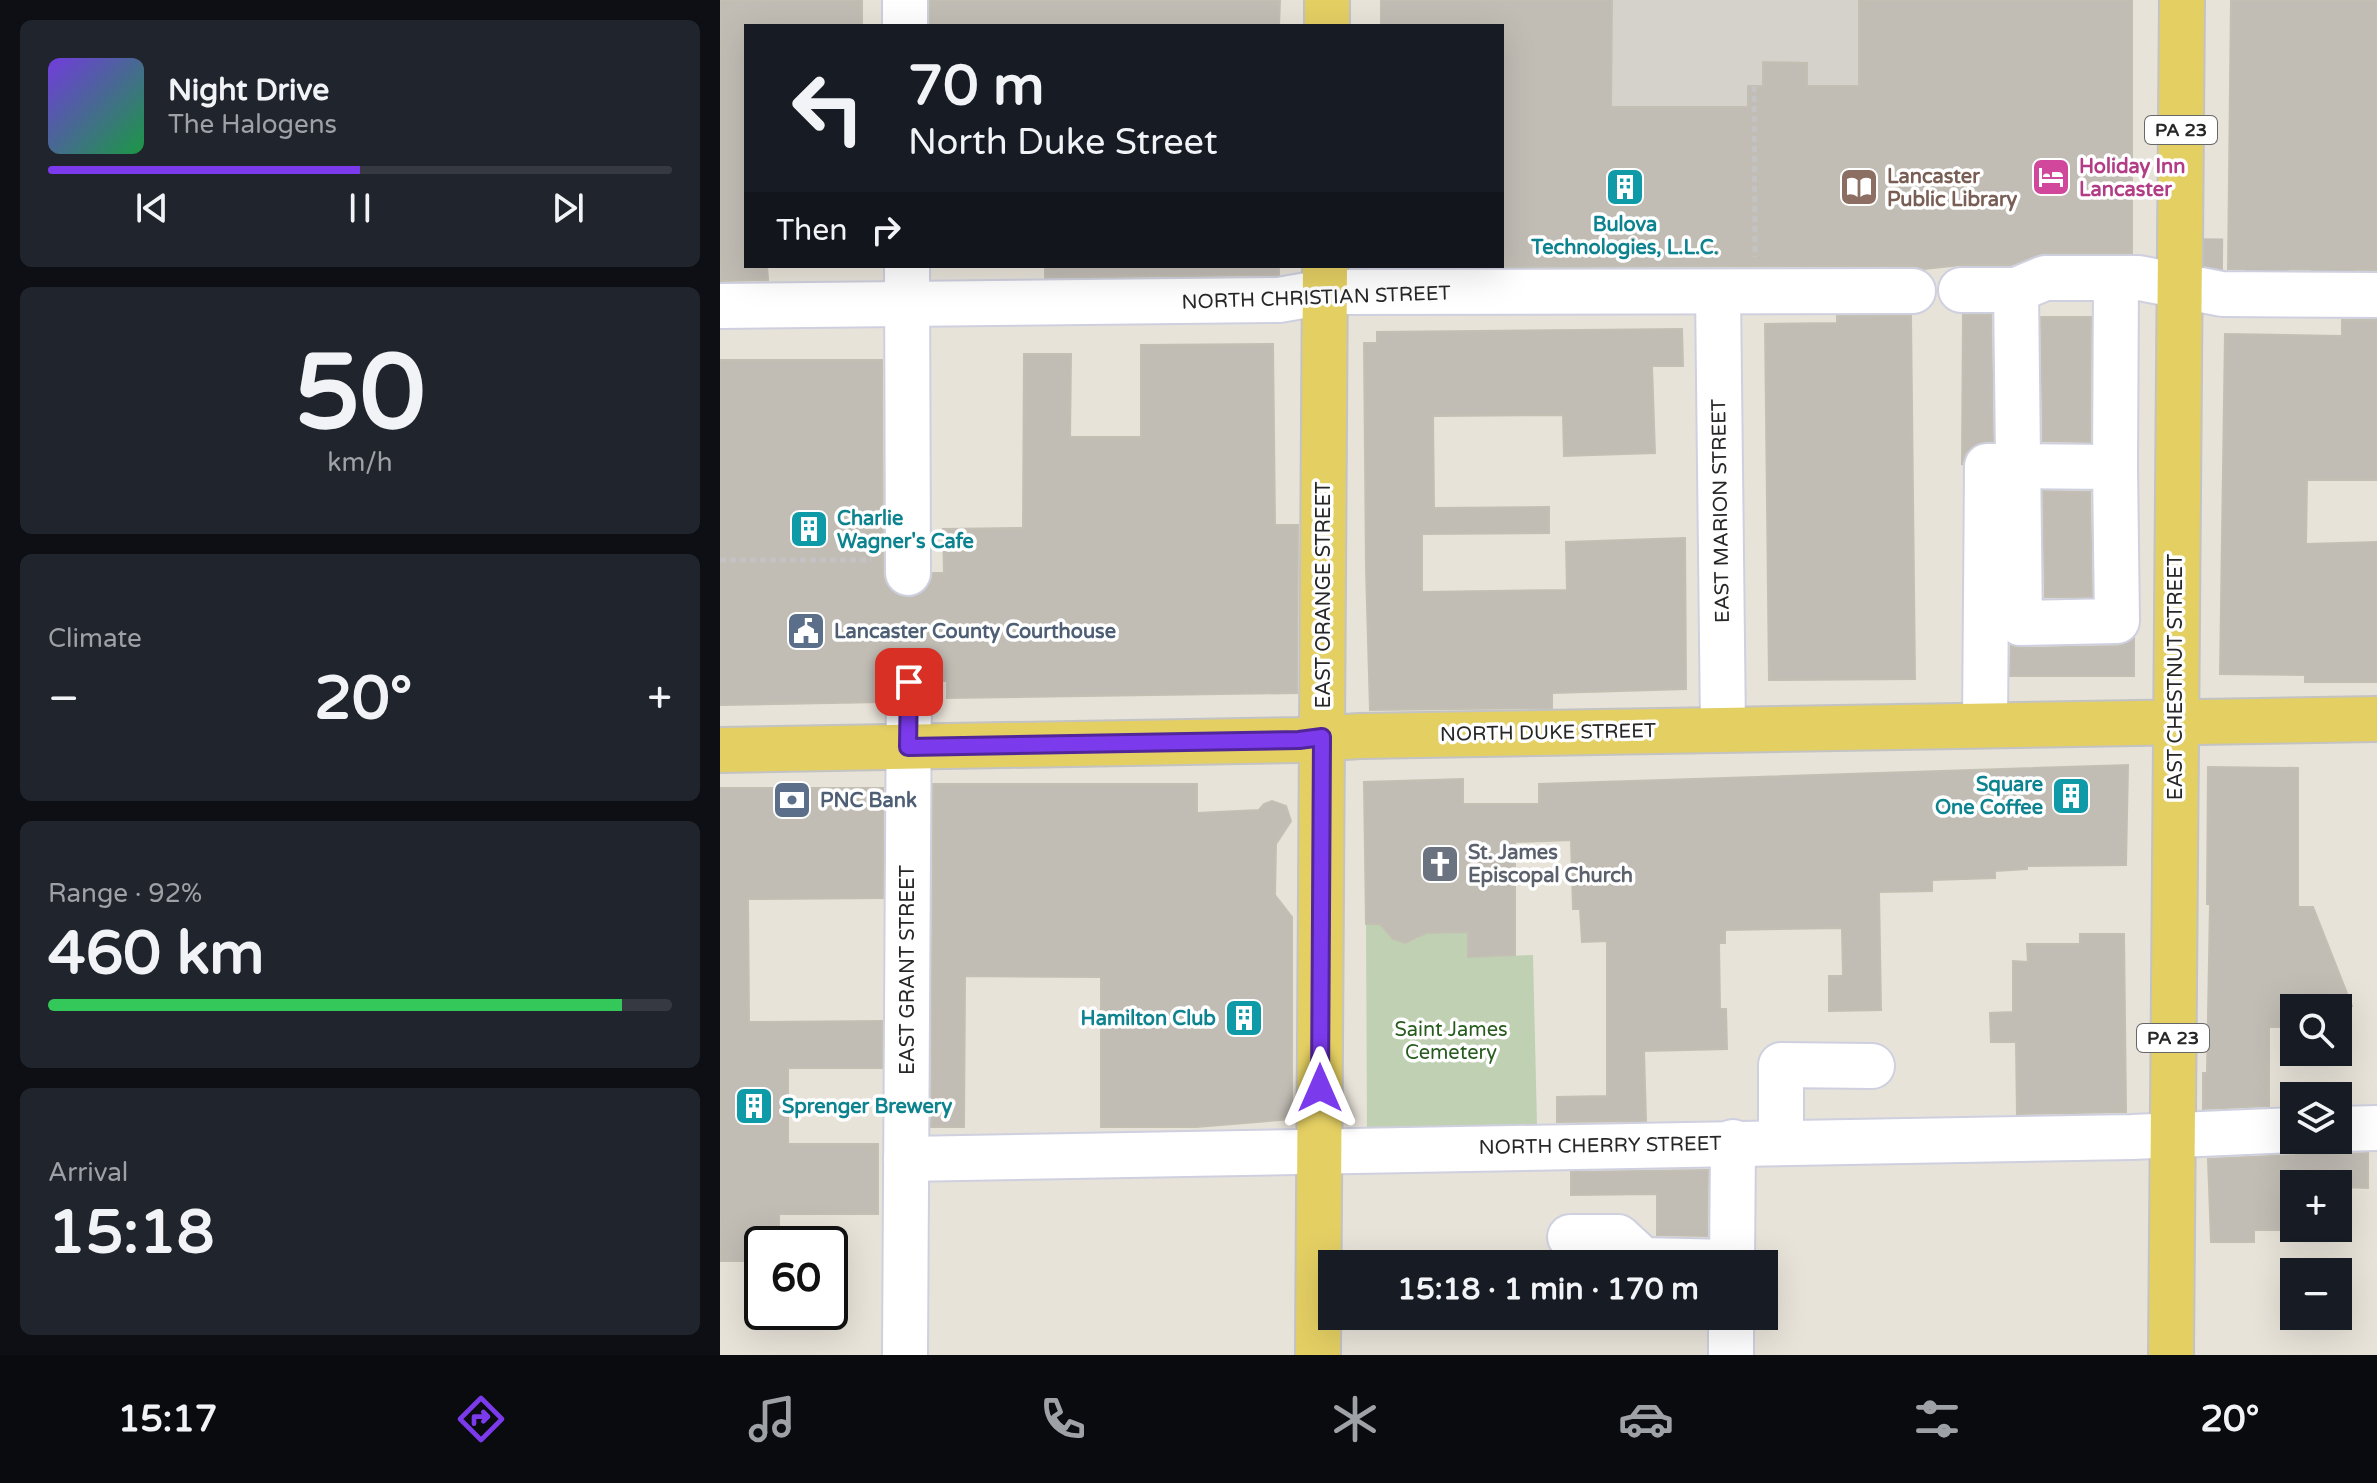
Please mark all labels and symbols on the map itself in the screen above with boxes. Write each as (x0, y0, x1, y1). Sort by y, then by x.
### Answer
road number: PA 23 (2145, 116, 2217, 144)
place label: Holiday Inn Lancaster (2079, 155, 2185, 202)
hotel icon: Holiday Inn Lancaster (2030, 156, 2072, 198)
place label: Lancaster Public Library (1887, 165, 2018, 212)
building icon: Bulova Technologies, L.L.C. (1604, 166, 1646, 208)
library icon: Lancaster Public Library (1838, 166, 1880, 208)
place label: Bulova Technologies, L.L.C. (1530, 213, 1719, 260)
street label: NORTH CHRISTIAN STREET (1181, 281, 1451, 315)
street label: EAST MARION STREET (1707, 399, 1735, 623)
street label: EAST ORANGE STREET (1312, 482, 1336, 708)
place label: Charlie Wagner's Cafe (837, 507, 974, 554)
building icon: Charlie Wagner's Cafe (788, 508, 830, 550)
street label: EAST CHESTNUT STREET (2164, 554, 2188, 800)
public building icon: Lancaster County Courthouse (785, 610, 827, 652)
place label: Lancaster County Courthouse (834, 620, 1116, 644)
pin (875, 648, 943, 716)
street label: NORTH DUKE STREET (1440, 719, 1656, 747)
place label: Square One Coffee (1935, 773, 2043, 820)
building icon: Square One Coffee (2050, 775, 2092, 817)
bank icon: PNC Bank (771, 779, 813, 821)
place label: PNC Bank (820, 789, 917, 813)
place label: St. James Episcopal Church (1468, 841, 1633, 888)
church icon: St. James Episcopal Church (1419, 843, 1461, 885)
street label: EAST GRANT STREET (896, 865, 920, 1075)
building icon: Hamilton Club (1223, 997, 1265, 1039)
place label: Hamilton Club (1081, 1007, 1216, 1031)
park label: Saint James Cemetery (1394, 1018, 1508, 1065)
road number: PA 23 (2137, 1024, 2209, 1052)
position arrow (1278, 1046, 1362, 1130)
building icon: Sprenger Brewery (733, 1085, 775, 1127)
place label: Sprenger Brewery (782, 1095, 952, 1119)
street label: NORTH CHERRY STREET (1478, 1132, 1722, 1160)
speed limit sign: 60 (744, 1226, 848, 1330)

